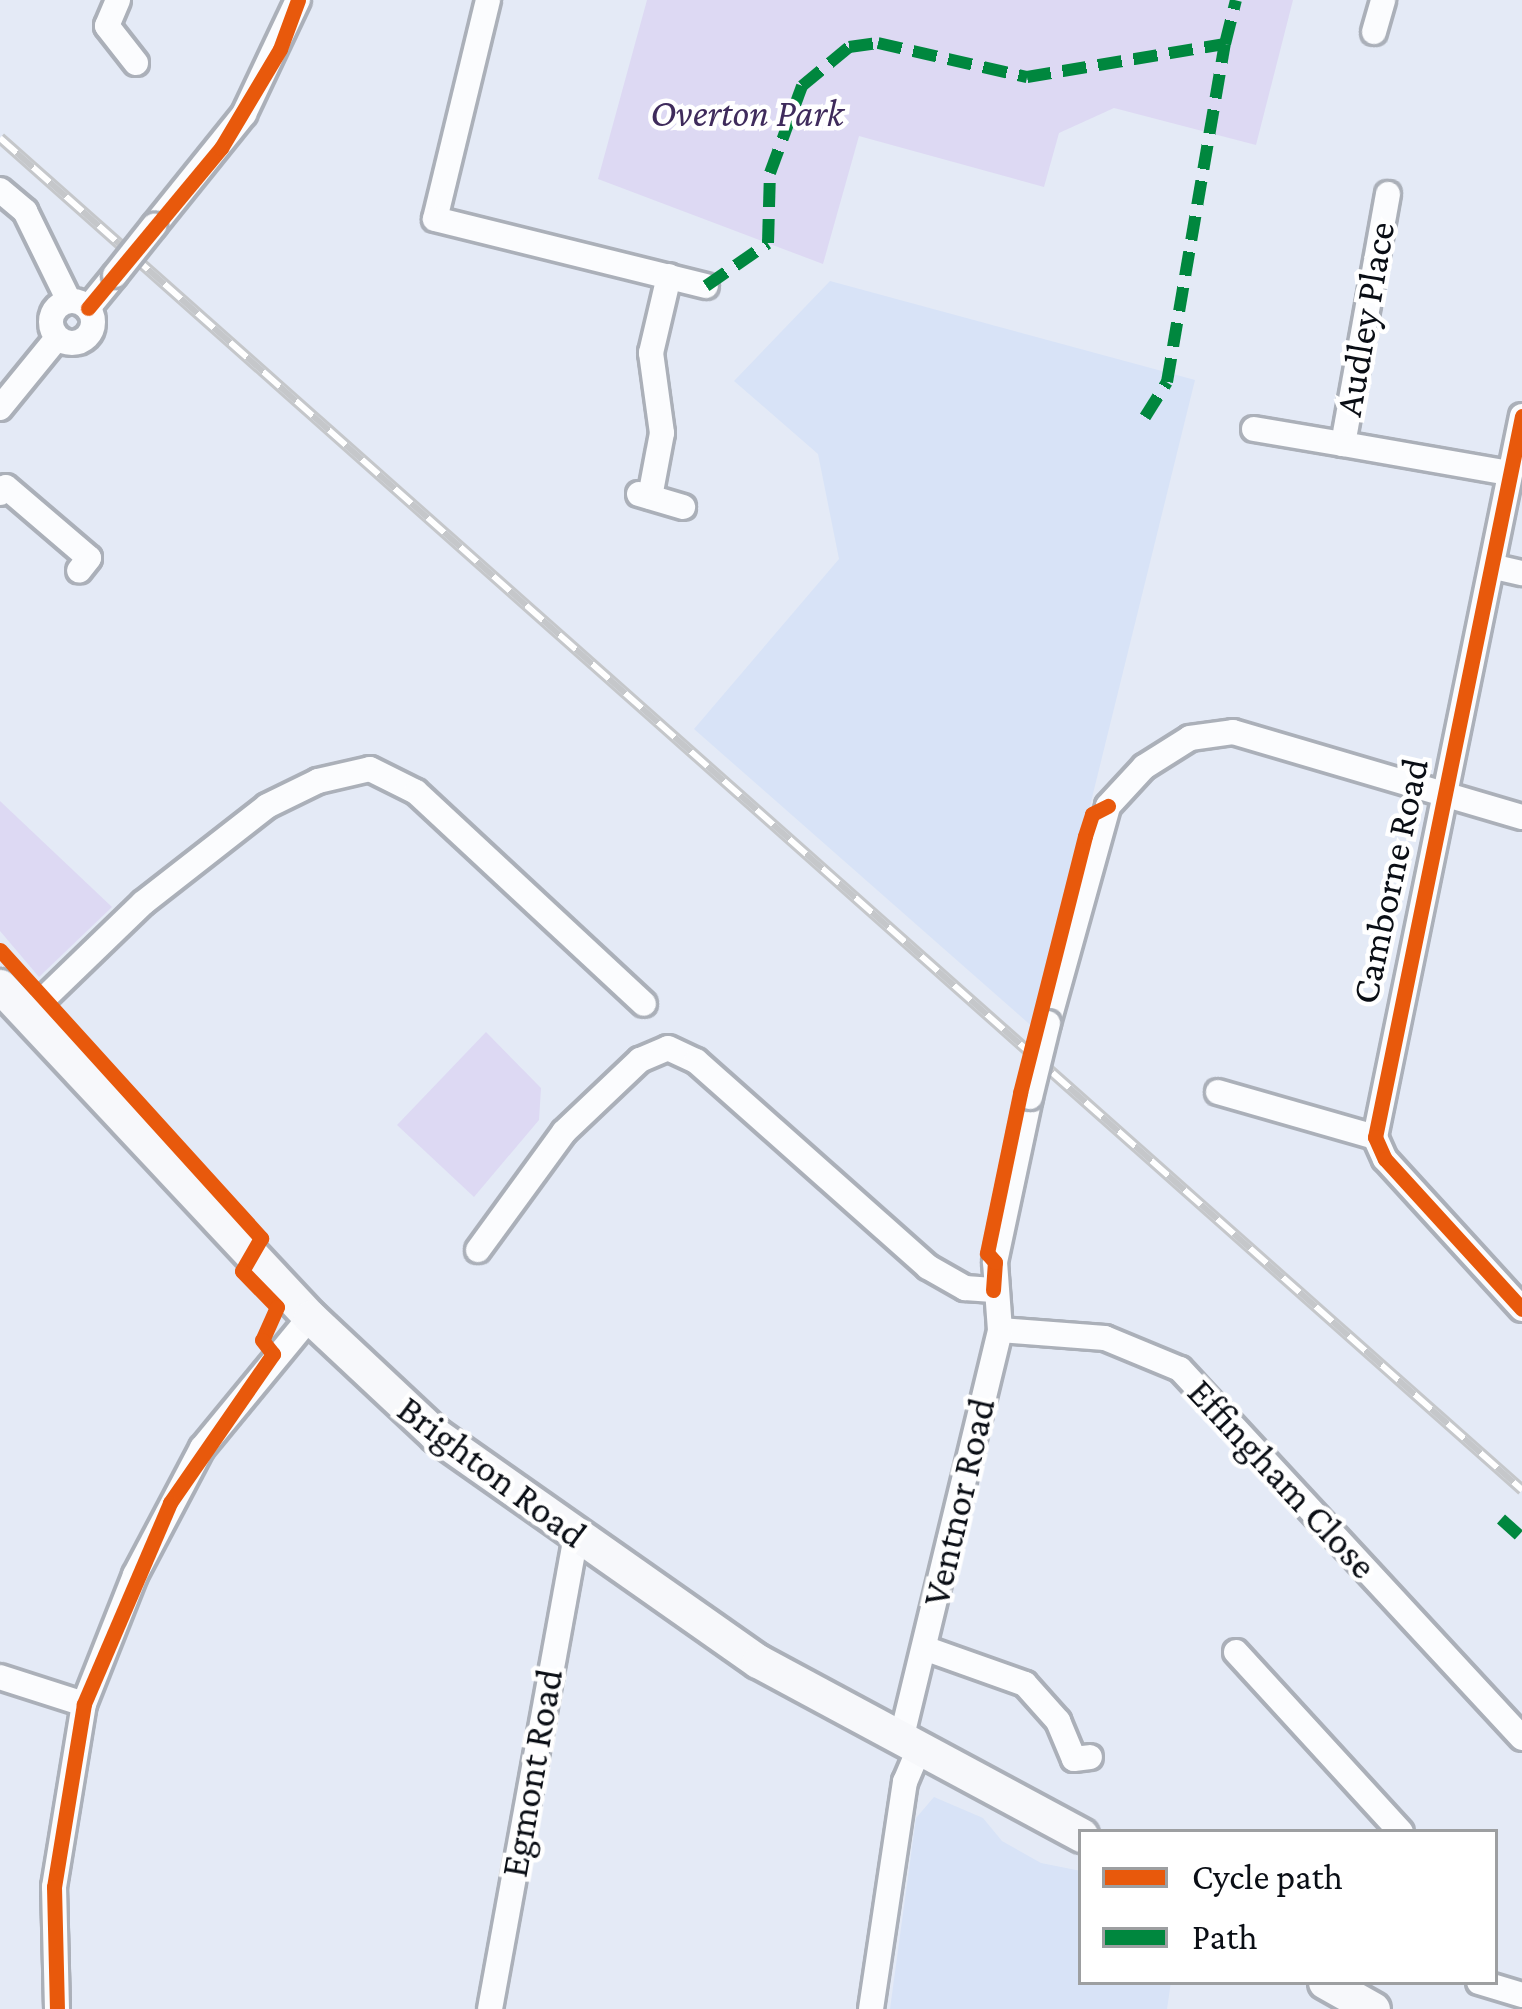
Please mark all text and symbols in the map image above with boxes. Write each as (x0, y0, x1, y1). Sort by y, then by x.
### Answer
park label: Overton Park (650, 90, 844, 136)
street label: Audley Place (1325, 218, 1405, 420)
street label: Camborne Road (1341, 754, 1439, 1008)
street label: Effingham Close (1178, 1369, 1386, 1589)
street label: Brighton Road (388, 1386, 596, 1558)
street label: Ventnor Road (912, 1393, 1006, 1611)
street label: Egmont Road (491, 1665, 573, 1881)
legend (1078, 1829, 1498, 1985)
text: Cycle path (1192, 1857, 1343, 1897)
text: Path (1192, 1917, 1257, 1957)

